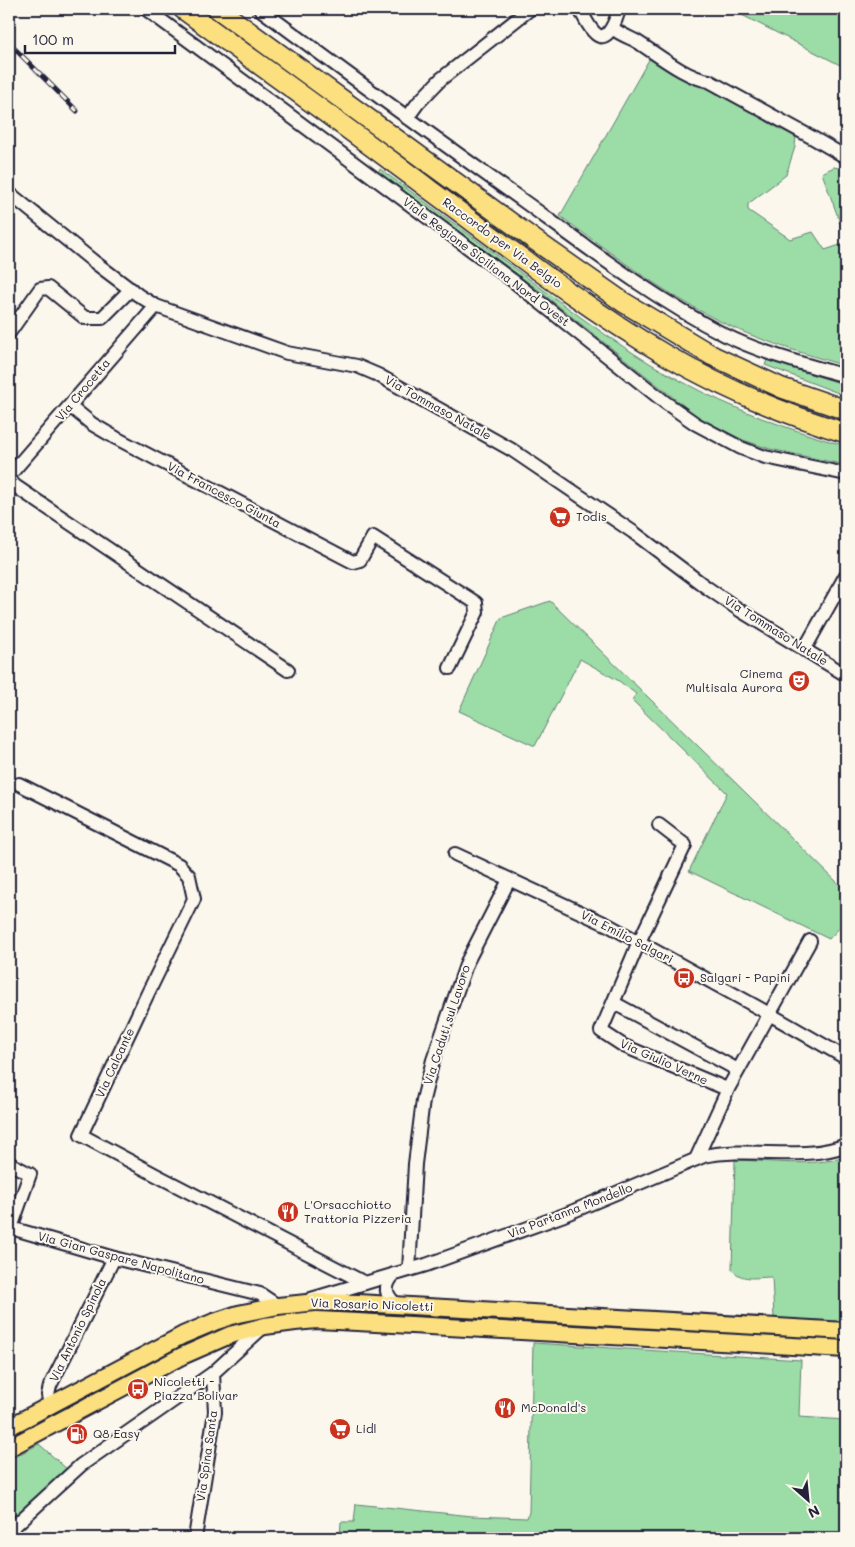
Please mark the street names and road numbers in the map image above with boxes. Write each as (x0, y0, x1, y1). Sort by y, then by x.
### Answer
street label: Viale Regione Siciliana Nord Ovest (400, 193, 573, 329)
street label: Raccordo per Via Belgio (440, 193, 566, 291)
street label: Via Crocetta (51, 355, 113, 424)
street label: Via Tommaso Natale (382, 371, 495, 443)
street label: Via Francesco Giunta (165, 457, 284, 531)
street label: Via Tommaso Natale (722, 592, 831, 669)
street label: Via Emilio Salgari (578, 906, 676, 966)
street label: Via Caduti sul Lavoro (419, 963, 473, 1087)
street label: Via Calcante (91, 1025, 137, 1100)
street label: Via Giulio Verne (618, 1035, 711, 1088)
street label: Via Partanna Mondello (505, 1179, 634, 1241)
street label: Via Gian Gaspare Napolitano (36, 1227, 206, 1287)
street label: Via Antonio Spinola (45, 1275, 109, 1384)
street label: Via Rosario Nicoletti (310, 1294, 434, 1314)
street label: Via Spina Santa (192, 1409, 220, 1503)

